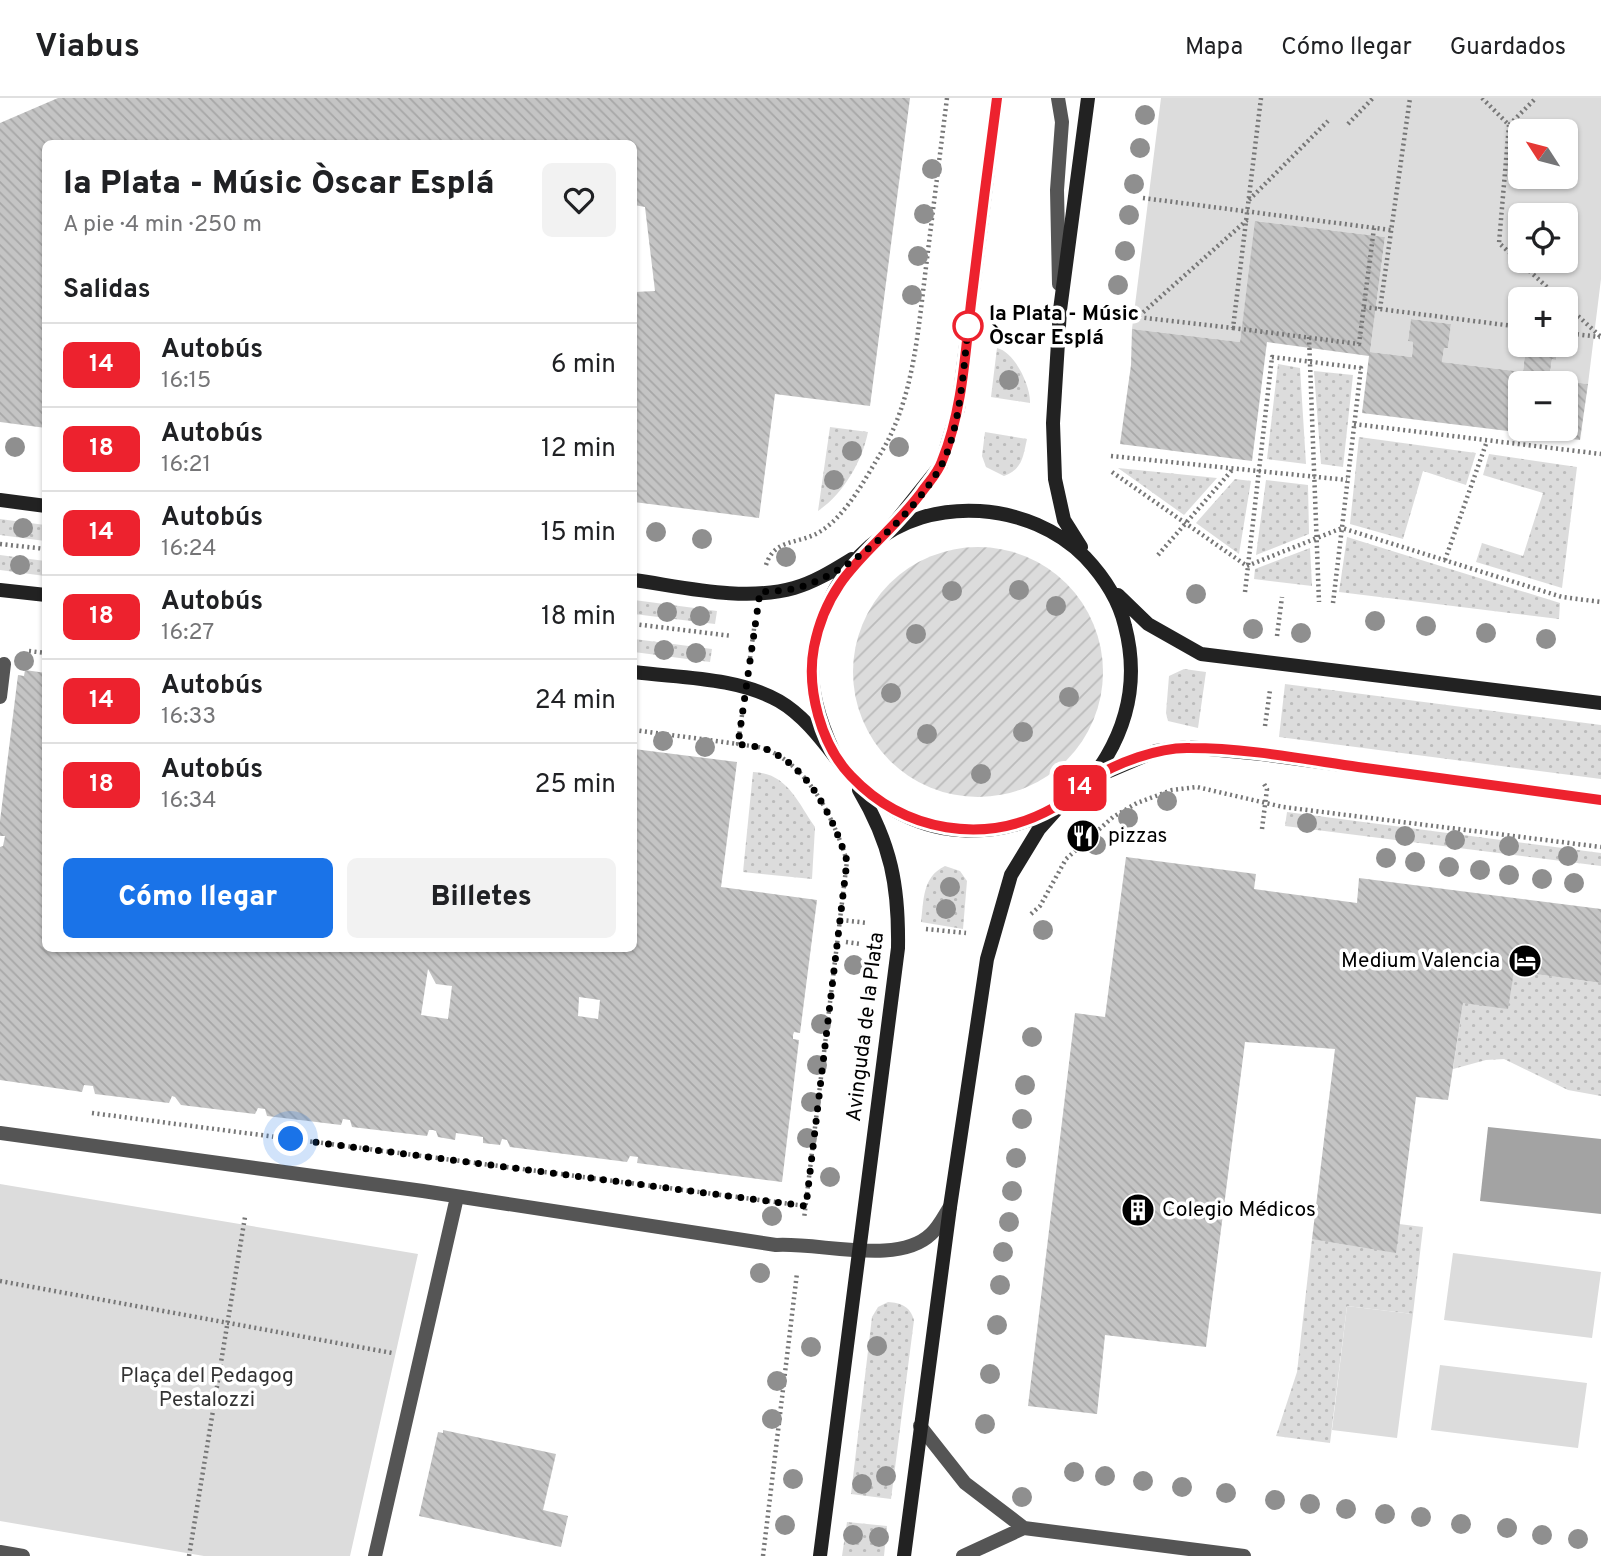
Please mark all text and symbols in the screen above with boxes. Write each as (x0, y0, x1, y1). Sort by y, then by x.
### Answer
text: Viabus (35, 27, 140, 69)
text: Mapa (1185, 33, 1243, 63)
text: Cómo llegar (1281, 33, 1412, 63)
text: Guardados (1450, 33, 1566, 63)
north arrow (1508, 119, 1578, 189)
map controls (1508, 119, 1578, 441)
button: heart (542, 163, 616, 237)
text: la Plata - Músic Òscar Esplá (63, 164, 495, 206)
button: locate (1508, 203, 1578, 273)
text: A pie · 4 min · 250 m (63, 211, 262, 240)
text: Salidas (63, 274, 151, 307)
button: + (1508, 287, 1578, 357)
place label: la Plata - Músic Òscar Esplá (989, 301, 1139, 352)
marker: la Plata - Músic Òscar Esplá (953, 311, 983, 341)
text: Autobús (161, 334, 263, 367)
text: 6 min (551, 349, 616, 382)
text: 14 (89, 350, 114, 380)
text: 16:15 (161, 367, 211, 396)
button: − (1508, 371, 1578, 441)
text: Autobús (161, 418, 263, 451)
text: 12 min (541, 433, 616, 466)
text: 18 (89, 434, 114, 464)
text: 16:21 (161, 451, 211, 480)
text: Autobús (161, 502, 263, 535)
text: 15 min (541, 517, 616, 550)
text: 14 (89, 518, 114, 548)
text: 16:24 (161, 535, 217, 564)
text: Autobús (161, 586, 263, 619)
text: 18 min (541, 601, 616, 634)
text: 18 (89, 602, 114, 632)
text: 16:27 (161, 619, 214, 648)
text: Autobús (161, 670, 263, 703)
text: 24 min (535, 685, 616, 718)
text: 14 (89, 686, 114, 716)
text: 16:33 (161, 703, 216, 732)
text: Autobús (161, 754, 263, 787)
line badge: 14 (1048, 765, 1112, 811)
text: 25 min (535, 769, 616, 802)
text: 18 (89, 770, 114, 800)
text: 14 (1067, 773, 1093, 803)
text: 16:34 (161, 787, 217, 816)
restaurant icon: pizzas (1064, 817, 1102, 855)
place label: pizzas (1108, 823, 1167, 850)
button: Cómo llegar (63, 858, 333, 938)
button: Billetes (347, 858, 616, 938)
street label: Avinguda de la Plata (841, 931, 891, 1123)
hotel icon: Medium Valencia (1506, 942, 1544, 980)
place label: Medium Valencia (1341, 948, 1500, 975)
your location (273, 1121, 308, 1156)
building icon: Colegio Médicos (1119, 1191, 1157, 1229)
place label: Colegio Médicos (1162, 1197, 1316, 1224)
park label: Plaça del Pedagog Pestalozzi (120, 1363, 294, 1414)

